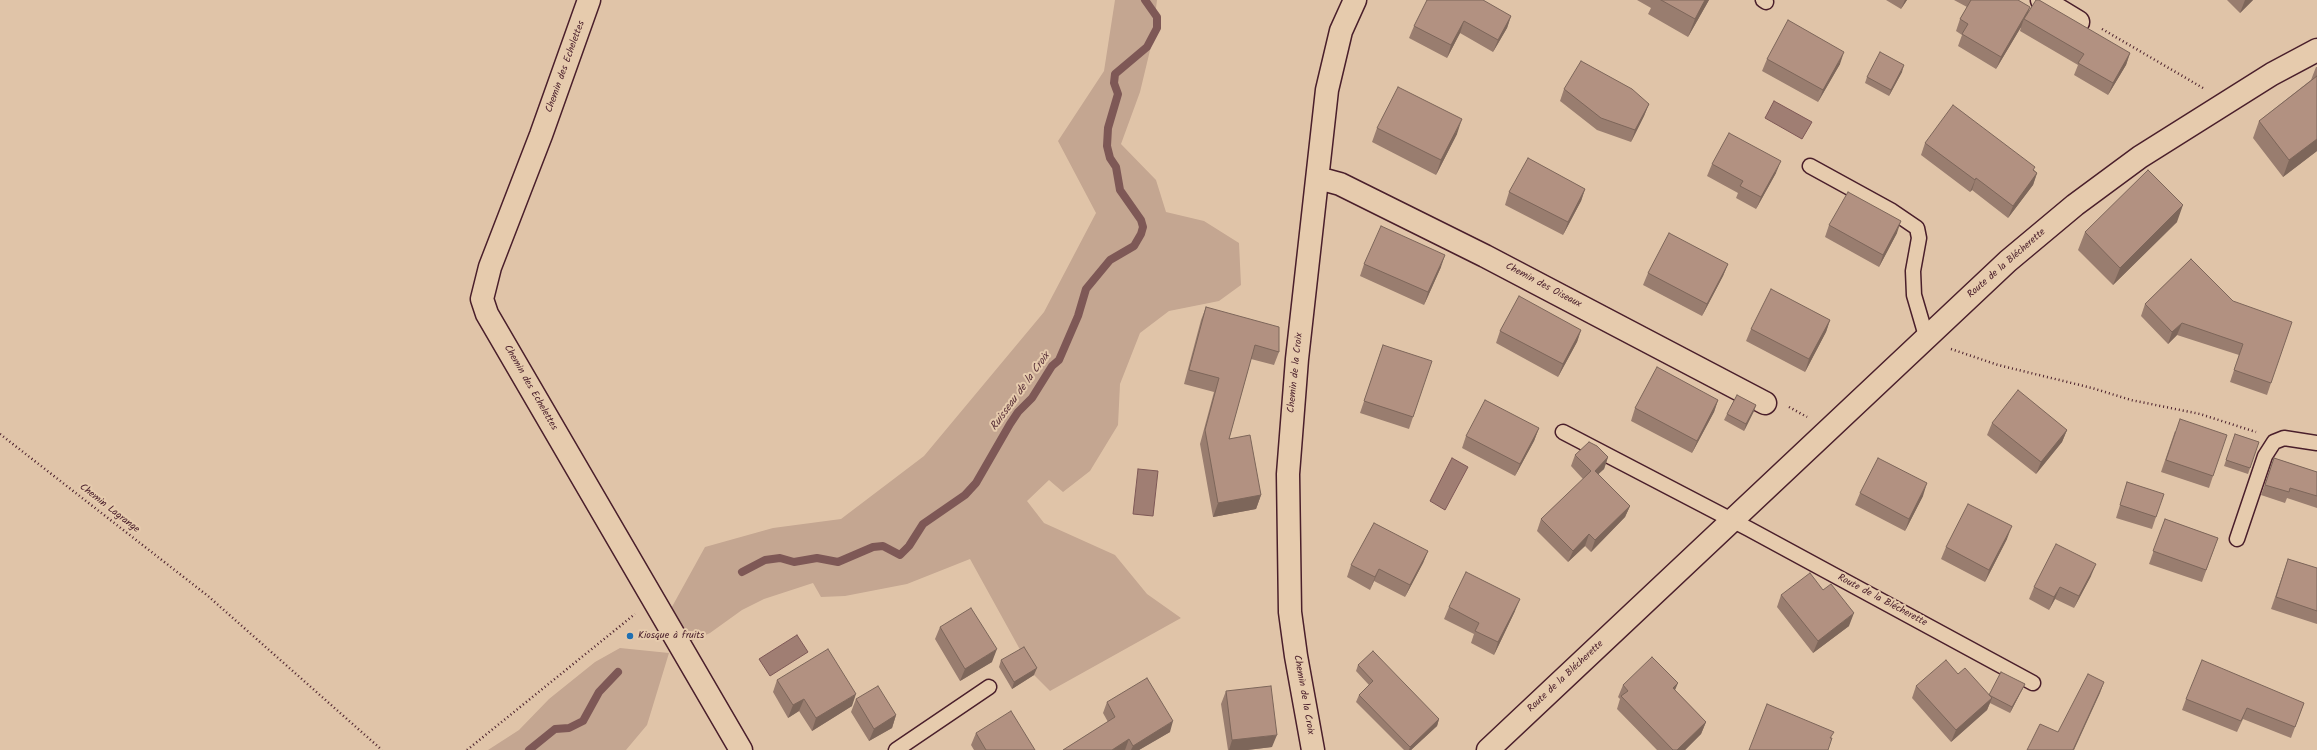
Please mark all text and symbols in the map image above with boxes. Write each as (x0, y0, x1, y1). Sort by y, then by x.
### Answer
street label: Chemin des Echelettes (544, 19, 588, 115)
street label: Route de la Blécherette (1965, 227, 2049, 301)
street label: Chemin des Oiseaux (1503, 261, 1583, 311)
street label: Chemin de la Croix (1286, 332, 1306, 414)
street label: Chemin des Echelettes (501, 343, 559, 433)
water label: Ruisseau de la Croix (988, 350, 1054, 434)
street label: Chemin Lagrange (77, 482, 141, 536)
street label: Route de la Blécherette (1835, 572, 1929, 630)
place label: Kiosque à fruits (638, 630, 704, 642)
marker: Kiosque à fruits (625, 631, 635, 641)
street label: Route de la Blécherette (1525, 639, 1607, 715)
street label: Chemin de la Croix (1290, 654, 1316, 736)

